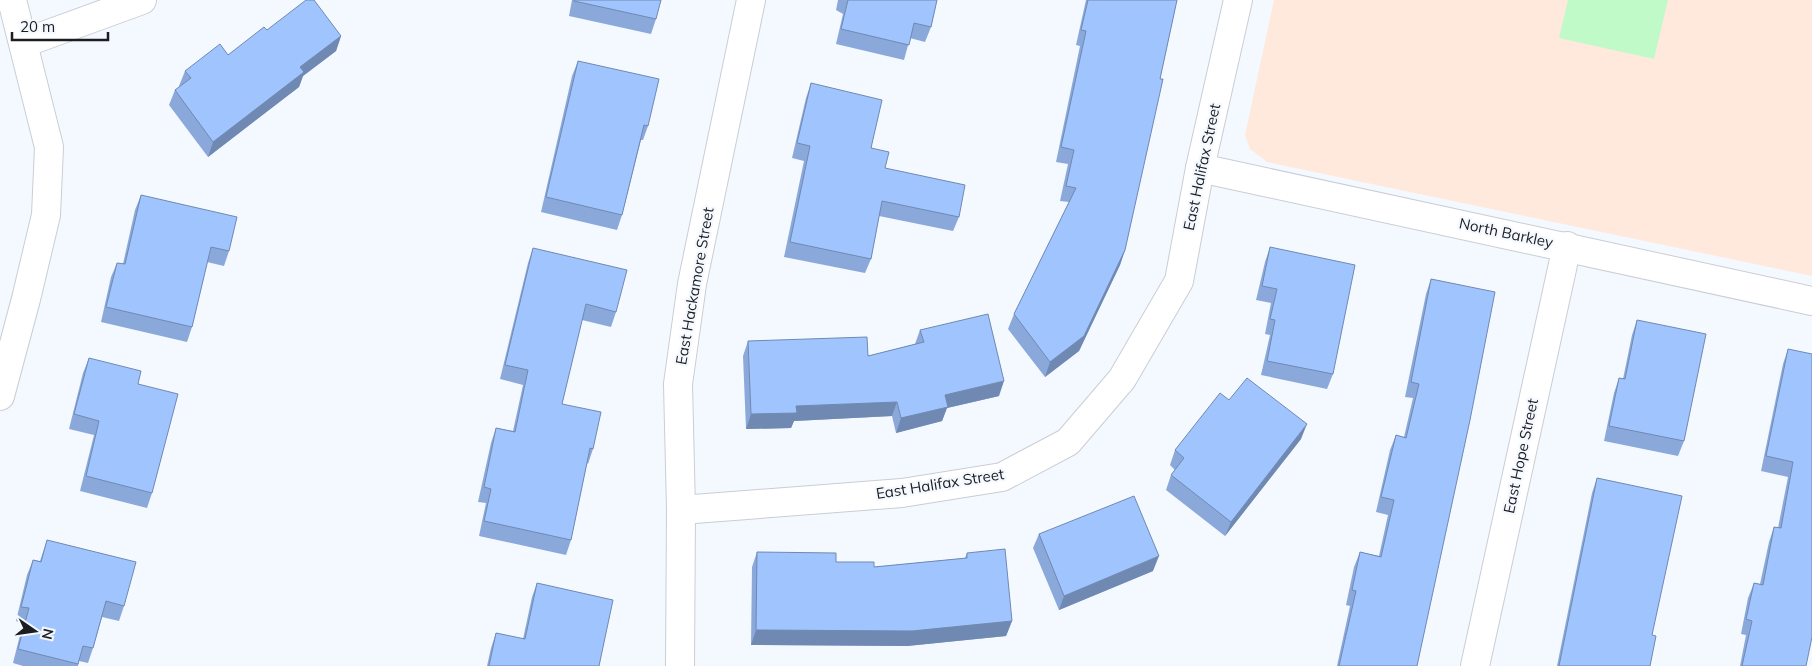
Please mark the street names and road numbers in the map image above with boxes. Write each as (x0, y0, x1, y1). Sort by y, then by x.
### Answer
street label: East Halifax Street (1179, 102, 1224, 232)
street label: East Hackamore Street (671, 206, 718, 366)
street label: North Barkley (1457, 213, 1555, 252)
street label: East Hope Street (1499, 397, 1542, 515)
street label: East Halifax Street (875, 464, 1005, 503)

